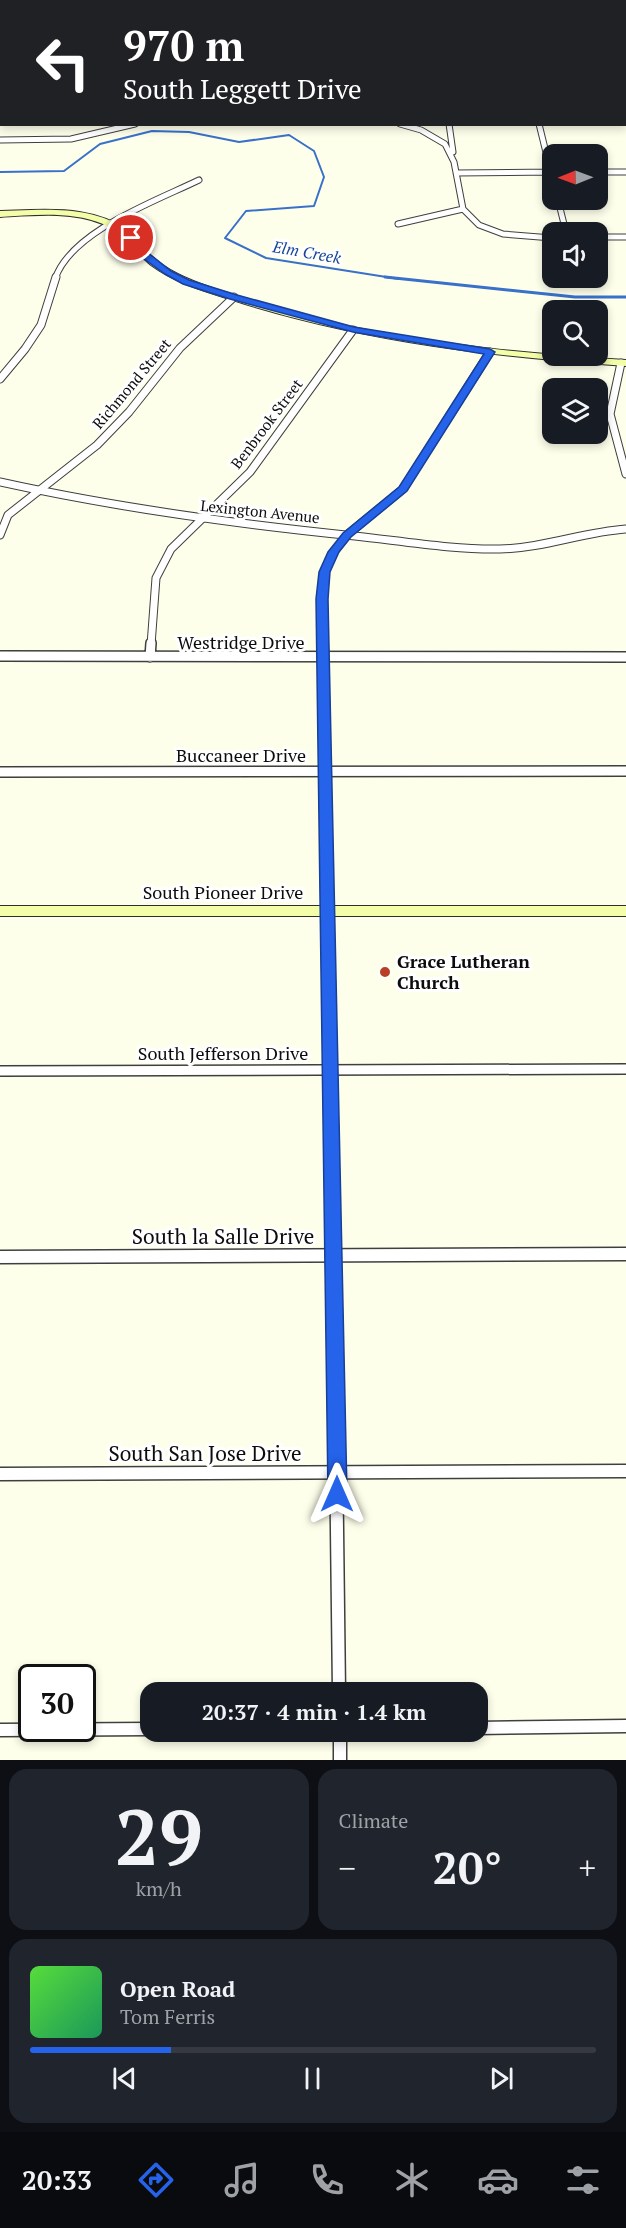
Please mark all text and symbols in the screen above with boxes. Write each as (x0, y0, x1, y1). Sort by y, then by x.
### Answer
text: 970 m (123, 17, 244, 73)
icon: left (24, 24, 102, 102)
text: South Leggett Drive (123, 71, 362, 107)
north arrow (542, 144, 608, 210)
map controls (542, 144, 608, 444)
pin (105, 212, 156, 263)
icon: arrive (114, 221, 147, 254)
button: sound (542, 222, 608, 288)
water label: Elm Creek (270, 235, 343, 269)
button: search (542, 300, 608, 366)
street label: Richmond Street (88, 334, 175, 433)
street label: Benbrook Street (226, 374, 307, 472)
button: layers (542, 378, 608, 444)
street label: Lexington Avenue (199, 495, 321, 527)
street label: Westridge Drive (177, 630, 305, 654)
street label: Buccaneer Drive (176, 743, 306, 767)
street label: South Pioneer Drive (143, 880, 303, 904)
place label: Grace Lutheran Church (397, 949, 530, 994)
marker: Grace Lutheran Church (378, 965, 392, 979)
street label: South Jefferson Drive (138, 1041, 308, 1065)
street label: South la Salle Drive (132, 1222, 314, 1250)
street label: South San Jose Drive (108, 1439, 302, 1467)
position arrow (305, 1462, 369, 1526)
speed limit sign: 30 (18, 1664, 96, 1742)
text: 20:37 · 4 min · 1.4 km (202, 1697, 426, 1726)
text: 29 (115, 1784, 203, 1887)
text: Climate (339, 1807, 408, 1834)
text: 20° (433, 1837, 502, 1897)
text: − (339, 1846, 356, 1889)
text: + (578, 1846, 596, 1889)
text: km/h (136, 1875, 182, 1902)
text: Open Road (120, 1974, 235, 2003)
text: Tom Ferris (120, 2003, 215, 2030)
icon: previous (108, 2062, 141, 2095)
icon: pause (296, 2062, 329, 2095)
icon: next (485, 2062, 518, 2095)
icon: directions (135, 2159, 177, 2201)
icon: music (221, 2159, 263, 2201)
icon: phone (306, 2159, 348, 2201)
icon: climate (391, 2159, 433, 2201)
icon: car (477, 2159, 519, 2201)
icon: filters (562, 2159, 604, 2201)
text: 20:33 (22, 2162, 92, 2198)

